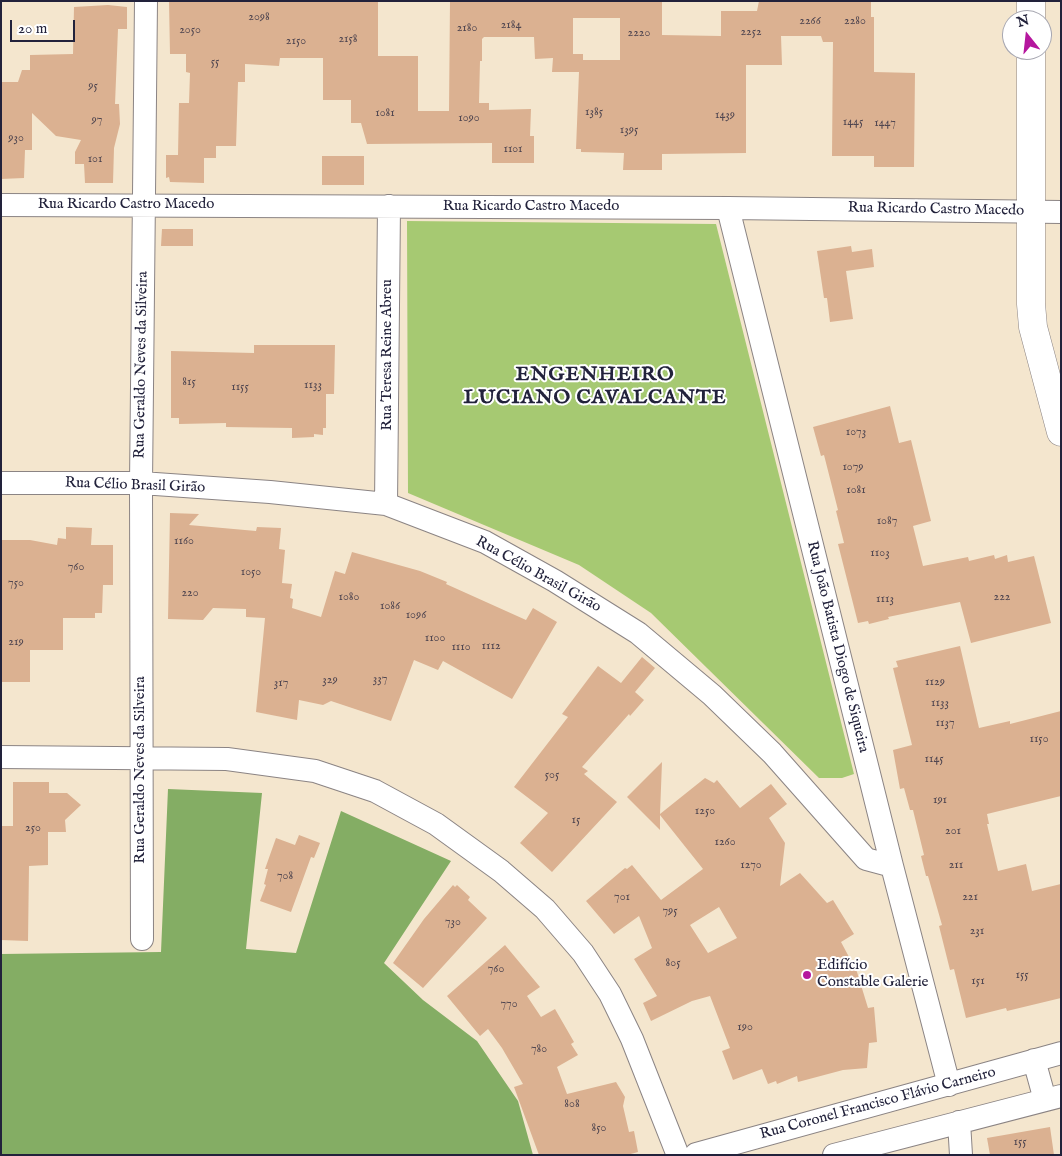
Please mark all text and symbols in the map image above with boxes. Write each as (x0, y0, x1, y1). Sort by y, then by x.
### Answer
scale bar (12, 10, 78, 42)
north arrow (1002, 10, 1052, 60)
house number: 2098 (248, 11, 270, 25)
text: N (1015, 11, 1031, 32)
house number: 2266 (799, 15, 821, 29)
house number: 2280 (844, 15, 866, 29)
text: 20 m (18, 19, 47, 38)
house number: 2184 (501, 19, 521, 33)
house number: 2180 (457, 22, 477, 36)
house number: 2050 (179, 24, 201, 38)
house number: 2252 (740, 26, 762, 40)
house number: 2220 (628, 27, 650, 41)
house number: 2158 (338, 33, 358, 47)
house number: 2150 (286, 35, 306, 49)
house number: 55 (211, 56, 219, 70)
house number: 95 (88, 80, 98, 94)
house number: 1385 (585, 106, 603, 120)
house number: 1081 (375, 107, 395, 121)
house number: 1439 (715, 109, 735, 123)
house number: 1090 (458, 112, 480, 126)
house number: 97 (92, 114, 102, 128)
house number: 1445 (843, 116, 863, 130)
house number: 1447 (874, 117, 896, 131)
house number: 1395 (620, 124, 638, 138)
house number: 930 (8, 132, 24, 146)
house number: 1101 (503, 143, 523, 157)
house number: 101 (88, 153, 102, 167)
street label: Rua Ricardo Castro Macedo (38, 196, 214, 214)
street label: Rua Ricardo Castro Macedo (443, 198, 619, 216)
street label: Rua Ricardo Castro Macedo (848, 199, 1024, 221)
street label: Rua Geraldo Neves da Silveira (131, 271, 153, 459)
street label: Rua Teresa Reine Abreu (379, 279, 397, 431)
district label: ENGENHEIRO LUCIANO CAVALCANTE (461, 364, 729, 411)
house number: 815 (182, 376, 196, 390)
house number: 1133 (304, 379, 322, 393)
house number: 1155 (231, 381, 249, 395)
house number: 1073 (846, 426, 866, 440)
house number: 1079 (842, 461, 864, 475)
street label: Rua Célio Brasil Girão (64, 475, 206, 497)
house number: 1081 (846, 484, 866, 498)
house number: 1087 (877, 515, 897, 529)
street label: Rua Célio Brasil Girão (472, 533, 604, 617)
house number: 1160 (174, 535, 194, 549)
street label: Rua João Batista Diogo de Siqueira (802, 539, 872, 755)
house number: 1103 (870, 547, 890, 561)
house number: 760 (68, 561, 84, 575)
house number: 1050 (241, 566, 261, 580)
house number: 750 (8, 577, 24, 591)
house number: 220 (181, 587, 199, 601)
house number: 1080 (339, 591, 359, 605)
house number: 222 (994, 591, 1010, 605)
house number: 1113 (876, 593, 894, 607)
house number: 1086 (380, 600, 400, 614)
house number: 1096 (406, 609, 426, 623)
house number: 1100 (425, 632, 445, 646)
house number: 219 (8, 636, 24, 650)
house number: 1112 (481, 640, 501, 654)
house number: 1110 (451, 641, 471, 655)
house number: 337 (373, 673, 387, 687)
house number: 329 (322, 674, 338, 688)
street label: Rua Geraldo Neves da Silveira (132, 676, 150, 864)
house number: 1129 (925, 676, 945, 690)
house number: 317 (274, 677, 288, 691)
house number: 1133 (931, 697, 949, 711)
house number: 1137 (935, 717, 955, 731)
house number: 1150 (1029, 733, 1049, 747)
house number: 1145 (924, 753, 944, 767)
house number: 505 (545, 769, 559, 783)
house number: 191 (933, 794, 947, 808)
house number: 1250 (695, 805, 715, 819)
house number: 15 (572, 814, 580, 828)
house number: 250 (25, 822, 41, 836)
house number: 201 (945, 825, 961, 839)
house number: 1260 (714, 836, 736, 850)
house number: 1270 (740, 859, 762, 873)
house number: 211 (949, 859, 963, 873)
house number: 708 (277, 870, 293, 884)
house number: 701 (614, 891, 630, 905)
house number: 221 (962, 891, 978, 905)
house number: 795 (662, 905, 678, 919)
house number: 730 (445, 916, 461, 930)
house number: 231 (970, 925, 984, 939)
house number: 805 (666, 957, 680, 971)
place label: Edifício Constable Galerie (817, 957, 928, 992)
house number: 760 (488, 963, 504, 977)
marker: Edifício Constable Galerie (801, 969, 813, 981)
house number: 155 (1015, 969, 1029, 983)
house number: 151 (971, 975, 985, 989)
house number: 770 (500, 998, 518, 1012)
house number: 190 (737, 1021, 753, 1035)
house number: 780 (531, 1043, 547, 1057)
street label: Rua Coronel Francisco Flávio Carneiro (758, 1064, 998, 1144)
house number: 808 (564, 1098, 580, 1112)
house number: 850 (592, 1122, 606, 1136)
house number: 155 (1013, 1136, 1027, 1150)

